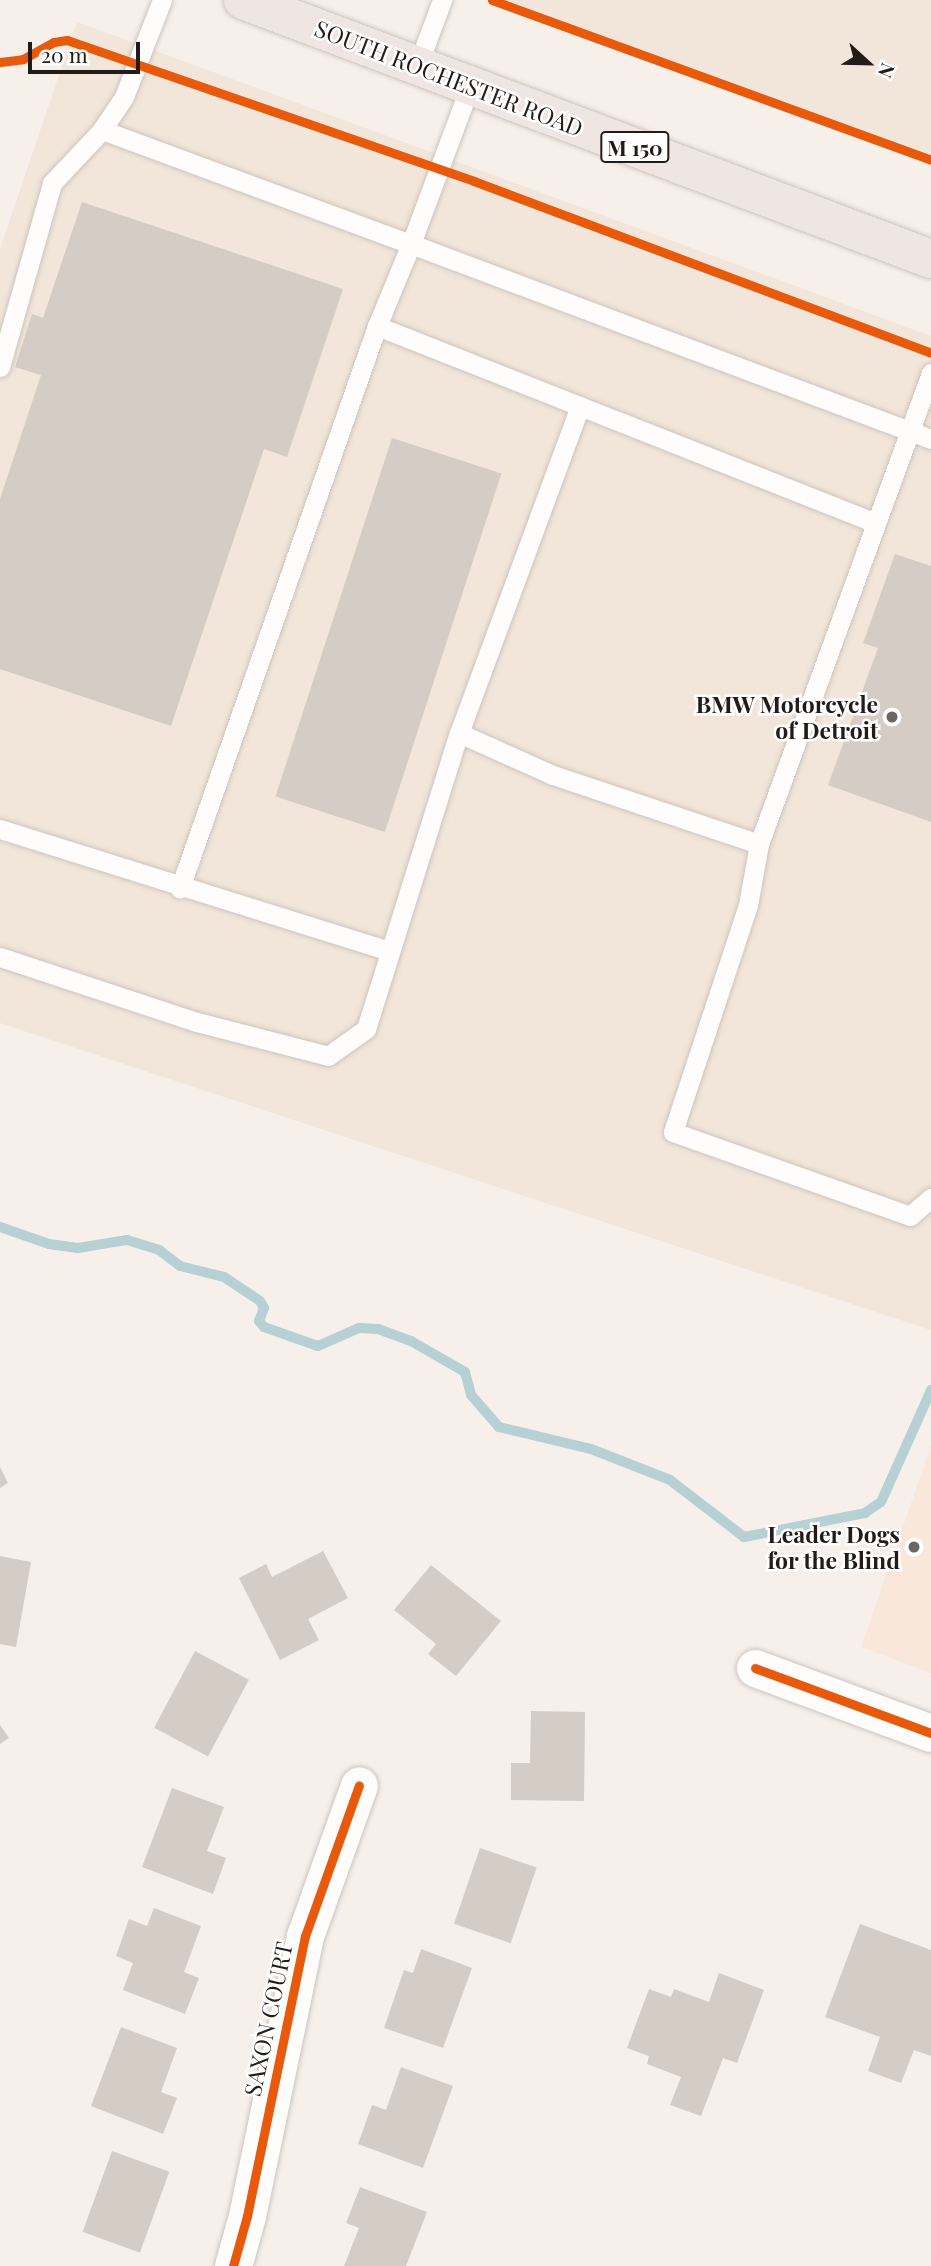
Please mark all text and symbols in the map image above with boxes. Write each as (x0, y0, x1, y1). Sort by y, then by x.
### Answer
street label: SOUTH ROCHESTER ROAD (311, 14, 587, 142)
scale bar (32, 28, 144, 72)
north arrow (833, 28, 903, 98)
text: 20 m (41, 40, 88, 68)
text: N (873, 60, 902, 82)
road number: M 150 (600, 130, 670, 164)
place label: BMW Motorcycle of Detroit (696, 690, 878, 744)
marker: BMW Motorcycle of Detroit (884, 709, 900, 725)
place label: Leader Dogs for the Blind (767, 1520, 900, 1574)
marker: Leader Dogs for the Blind (906, 1539, 922, 1555)
street label: SAXON COURT (238, 1939, 298, 2099)

